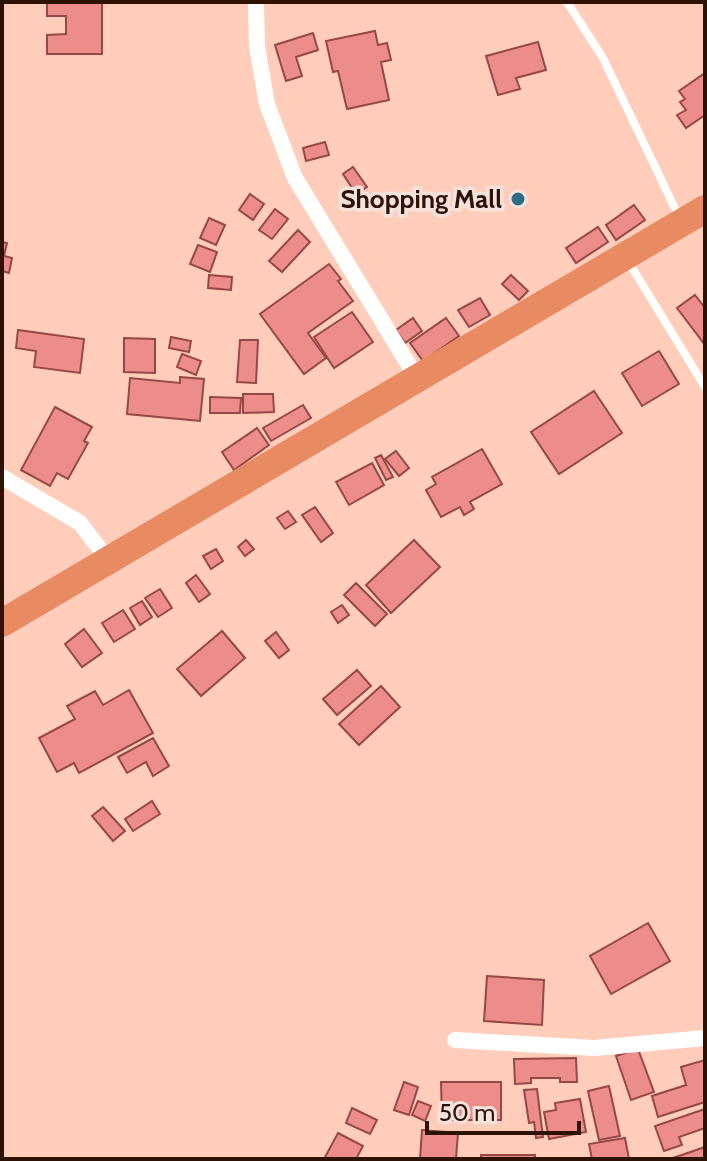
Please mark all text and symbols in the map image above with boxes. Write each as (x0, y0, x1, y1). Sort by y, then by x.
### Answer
place label: Shopping Mall (341, 183, 502, 215)
marker: Shopping Mall (509, 190, 527, 208)
scale bar (427, 1085, 579, 1135)
text: 50 m (439, 1098, 495, 1127)

